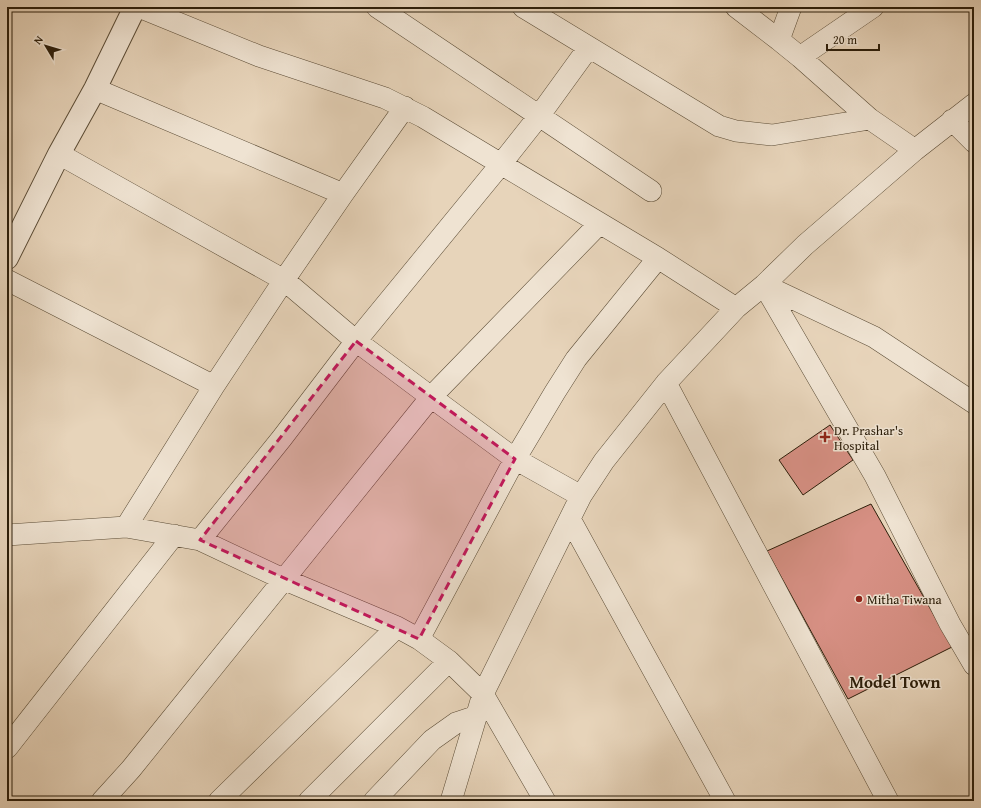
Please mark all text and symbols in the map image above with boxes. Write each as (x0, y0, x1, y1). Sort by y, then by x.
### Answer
north arrow (26, 26, 66, 66)
scale bar (827, 26, 879, 52)
text: 20 m (833, 31, 857, 48)
text: N (30, 32, 47, 48)
place label: Dr. Prashar's Hospital (834, 421, 903, 455)
marker: Dr. Prashar's Hospital (819, 431, 831, 443)
place label: Mitha Tiwana (867, 590, 943, 609)
marker: Mitha Tiwana (854, 594, 864, 604)
district label: Model Town (849, 669, 941, 694)

